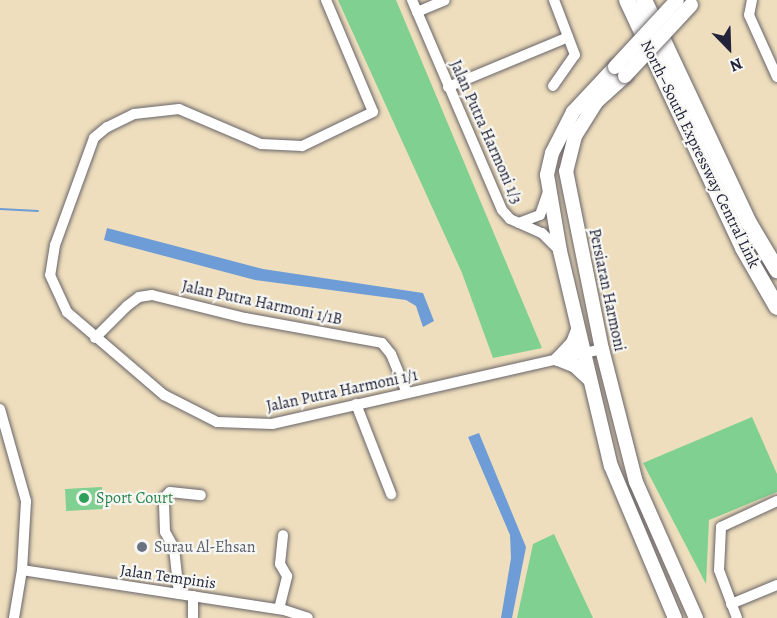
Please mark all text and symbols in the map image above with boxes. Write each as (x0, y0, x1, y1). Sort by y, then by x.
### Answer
north arrow (699, 18, 759, 78)
street label: North–South Expressway Central Link (636, 37, 764, 271)
street label: Jalan Putra Harmoni 1/3 (446, 57, 526, 207)
street label: Persiaran Harmoni (585, 227, 629, 353)
street label: Jalan Putra Harmoni 1/1B (180, 277, 344, 329)
street label: Jalan Putra Harmoni 1/1 (265, 366, 419, 416)
place label: Sport Court (96, 488, 173, 508)
marker: Sport Court (77, 491, 91, 505)
place label: Surau Al-Ehsan (154, 537, 256, 557)
marker: Surau Al-Ehsan (135, 540, 149, 554)
street label: Jalan Tempinis (119, 561, 217, 593)

